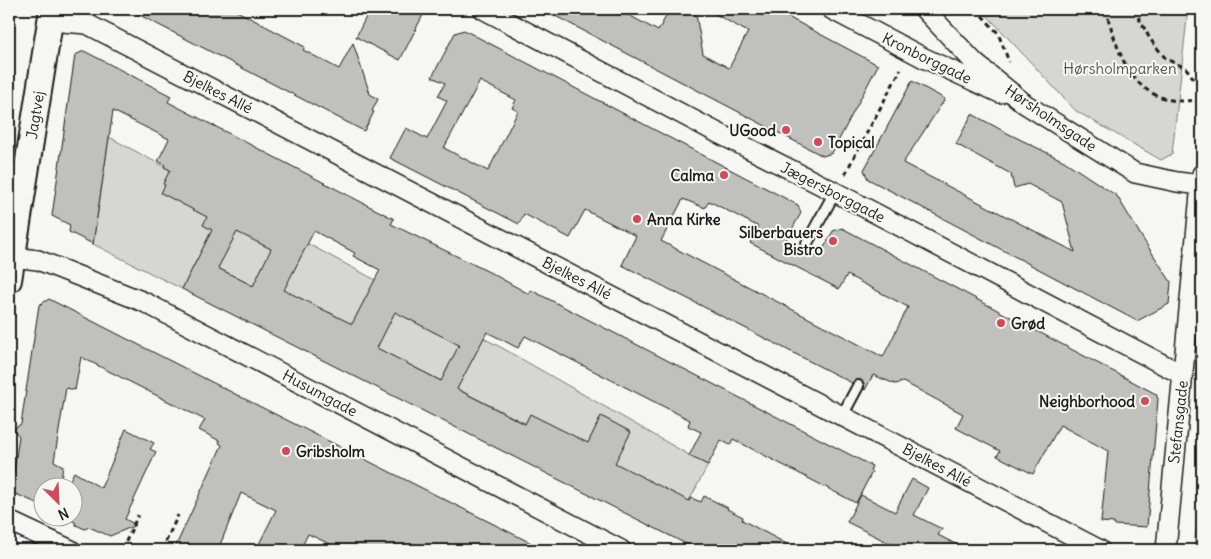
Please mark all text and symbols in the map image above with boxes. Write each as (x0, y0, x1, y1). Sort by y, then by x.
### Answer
street label: Kronborggade (879, 28, 975, 88)
park label: Hørsholmparken (1063, 59, 1177, 78)
street label: Bjelkes Allé (180, 66, 256, 118)
street label: Hørsholmsgade (1002, 80, 1100, 156)
street label: Jagtvej (22, 90, 48, 140)
place label: UGood (729, 121, 776, 140)
marker: UGood (780, 124, 792, 136)
place label: Topical (828, 133, 875, 153)
marker: Topical (812, 136, 824, 148)
street label: Jægersborggade (778, 158, 888, 226)
place label: Calma (671, 166, 714, 185)
marker: Calma (718, 169, 730, 181)
place label: Anna Kirke (647, 210, 721, 229)
marker: Anna Kirke (631, 213, 643, 225)
place label: Silberbauers Bistro (739, 223, 824, 259)
marker: Silberbauers Bistro (827, 235, 839, 247)
street label: Bjelkes Allé (539, 252, 615, 304)
place label: Grød (1011, 314, 1045, 333)
marker: Grød (995, 317, 1007, 329)
street label: Husumgade (279, 365, 361, 421)
street label: Stefansgade (1164, 379, 1192, 465)
place label: Neighborhood (1039, 392, 1135, 412)
marker: Neighborhood (1139, 395, 1151, 407)
street label: Bjelkes Allé (899, 439, 975, 491)
place label: Gribsholm (296, 442, 365, 461)
marker: Gribsholm (280, 445, 292, 457)
north arrow (32, 476, 82, 526)
text: N (55, 504, 71, 524)

